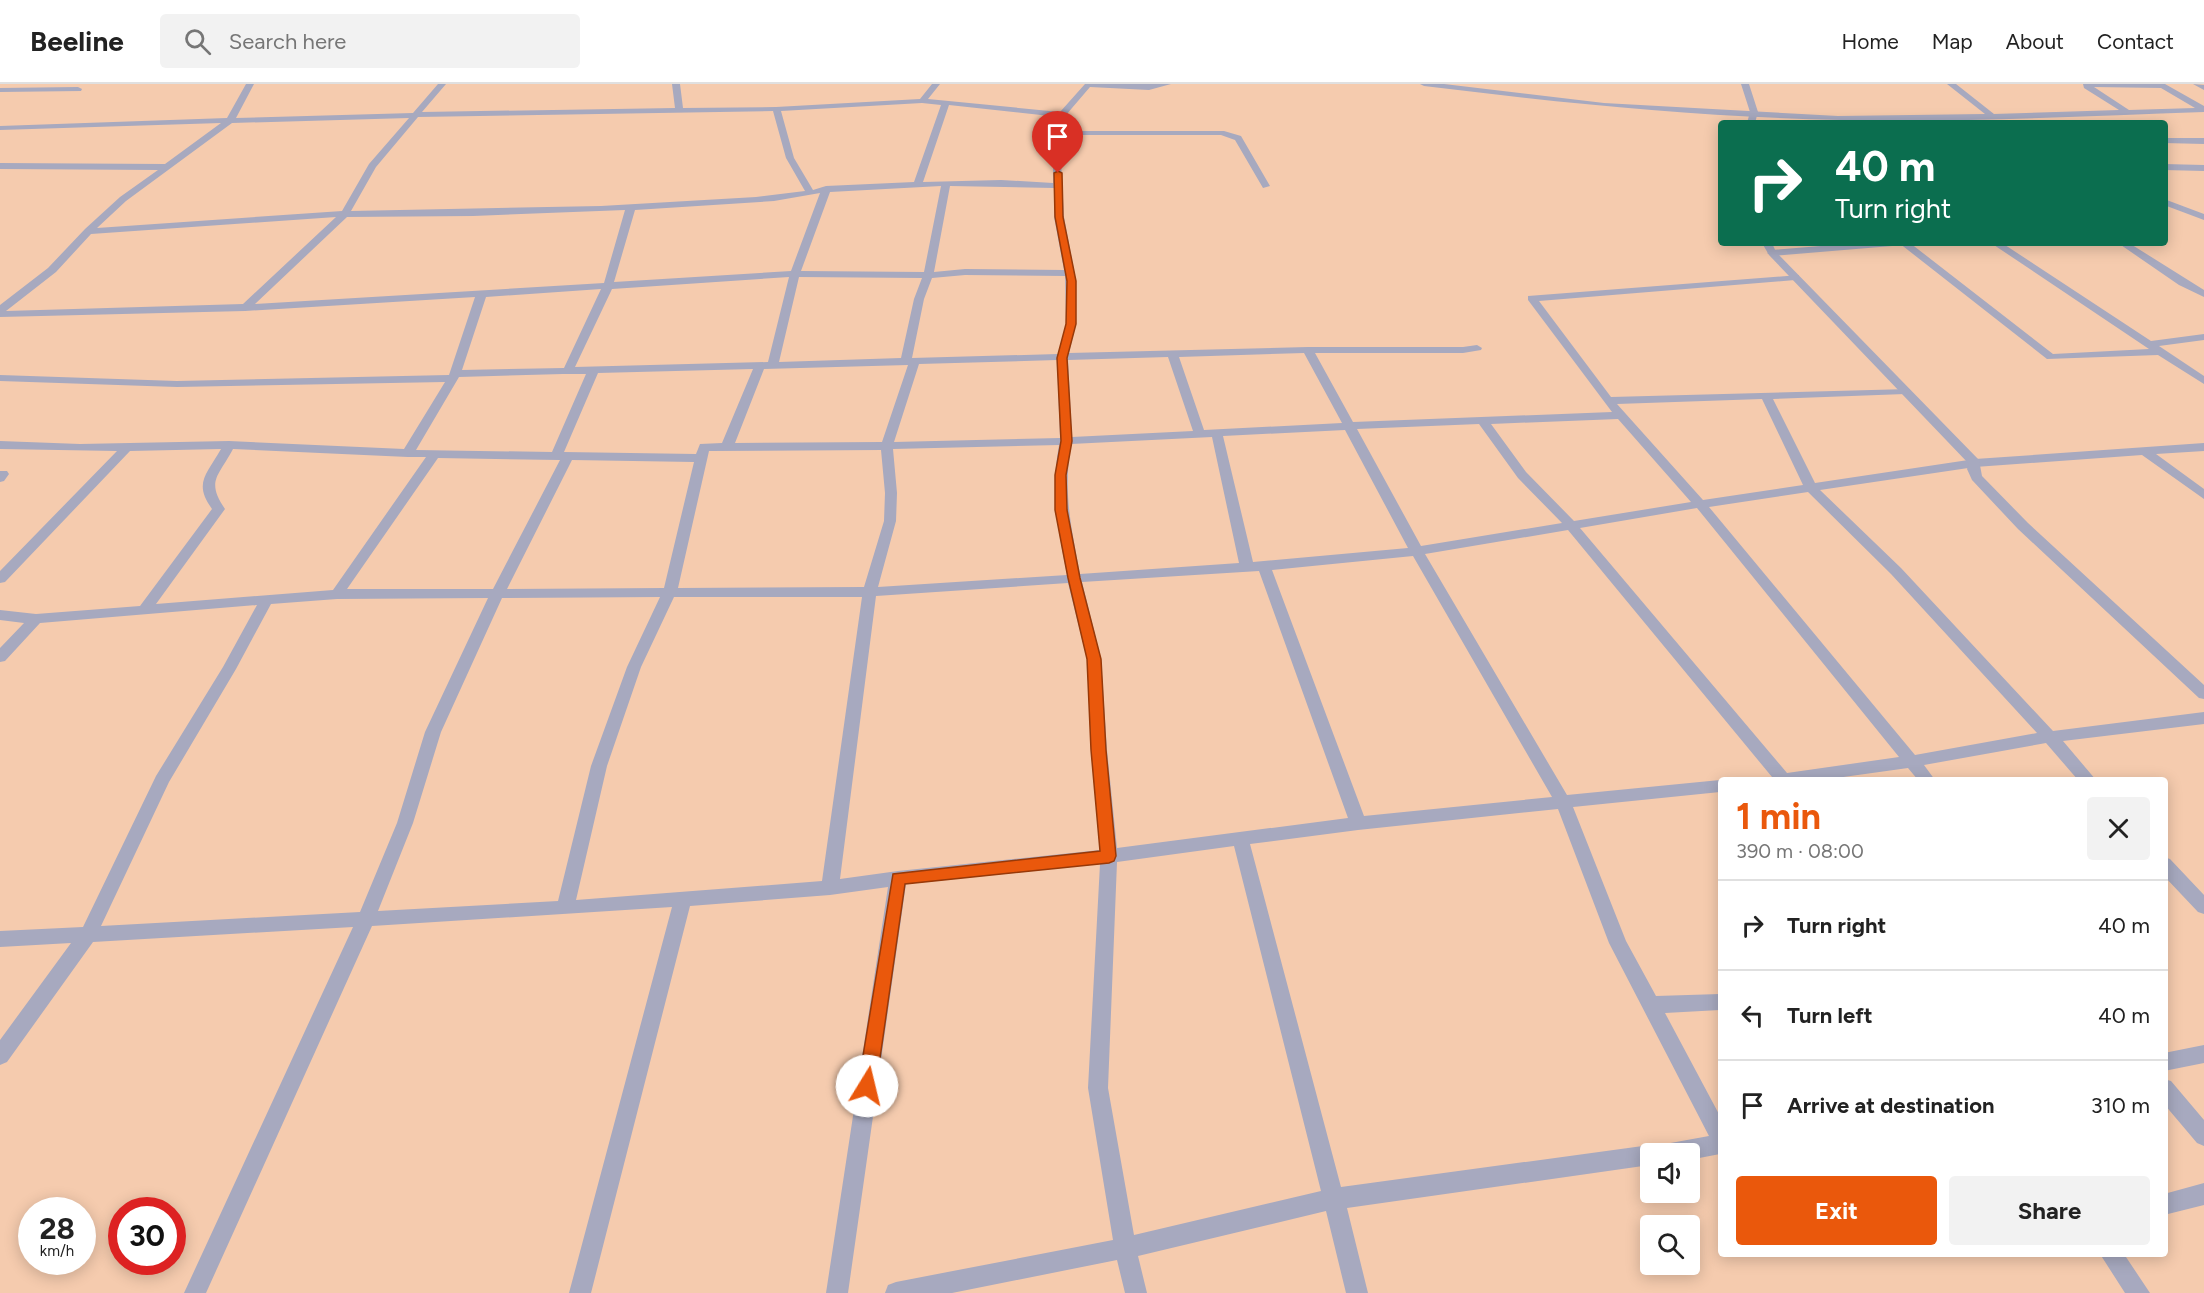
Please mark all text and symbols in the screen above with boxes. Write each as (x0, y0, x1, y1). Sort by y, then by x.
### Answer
search box (160, 14, 580, 68)
text: Beeline (30, 24, 124, 58)
icon: search (181, 25, 214, 58)
text: Search here (229, 28, 346, 55)
text: Home (1842, 29, 1899, 54)
text: Map (1932, 29, 1973, 54)
text: About (2006, 29, 2064, 54)
text: Contact (2097, 29, 2174, 54)
pin (1032, 111, 1083, 173)
icon: arrive (1041, 120, 1074, 153)
text: 40 m (1835, 141, 1935, 192)
icon: right (1736, 144, 1814, 222)
text: Turn right (1835, 192, 1951, 225)
text: 1 min (1736, 795, 1821, 838)
button: close (2087, 797, 2150, 860)
text: 390 m · 08:00 (1736, 839, 1864, 863)
icon: right (1736, 909, 1769, 942)
text: Turn right (1787, 912, 1886, 939)
text: 40 m (2098, 912, 2150, 939)
icon: left (1736, 999, 1769, 1032)
text: Turn left (1787, 1002, 1873, 1029)
text: 40 m (2098, 1002, 2150, 1029)
position arrow (835, 1054, 899, 1118)
icon: arrive (1736, 1089, 1769, 1122)
text: Arrive at destination (1787, 1092, 1995, 1119)
text: 310 m (2091, 1092, 2150, 1119)
map controls (1640, 1143, 1700, 1275)
button: sound (1640, 1143, 1700, 1203)
button: Exit (1736, 1176, 1937, 1245)
button: Share (1949, 1176, 2150, 1245)
speed limit sign: 30 (108, 1197, 186, 1275)
text: 28 (39, 1210, 75, 1247)
button: search (1640, 1215, 1700, 1275)
text: km/h (40, 1242, 74, 1260)

